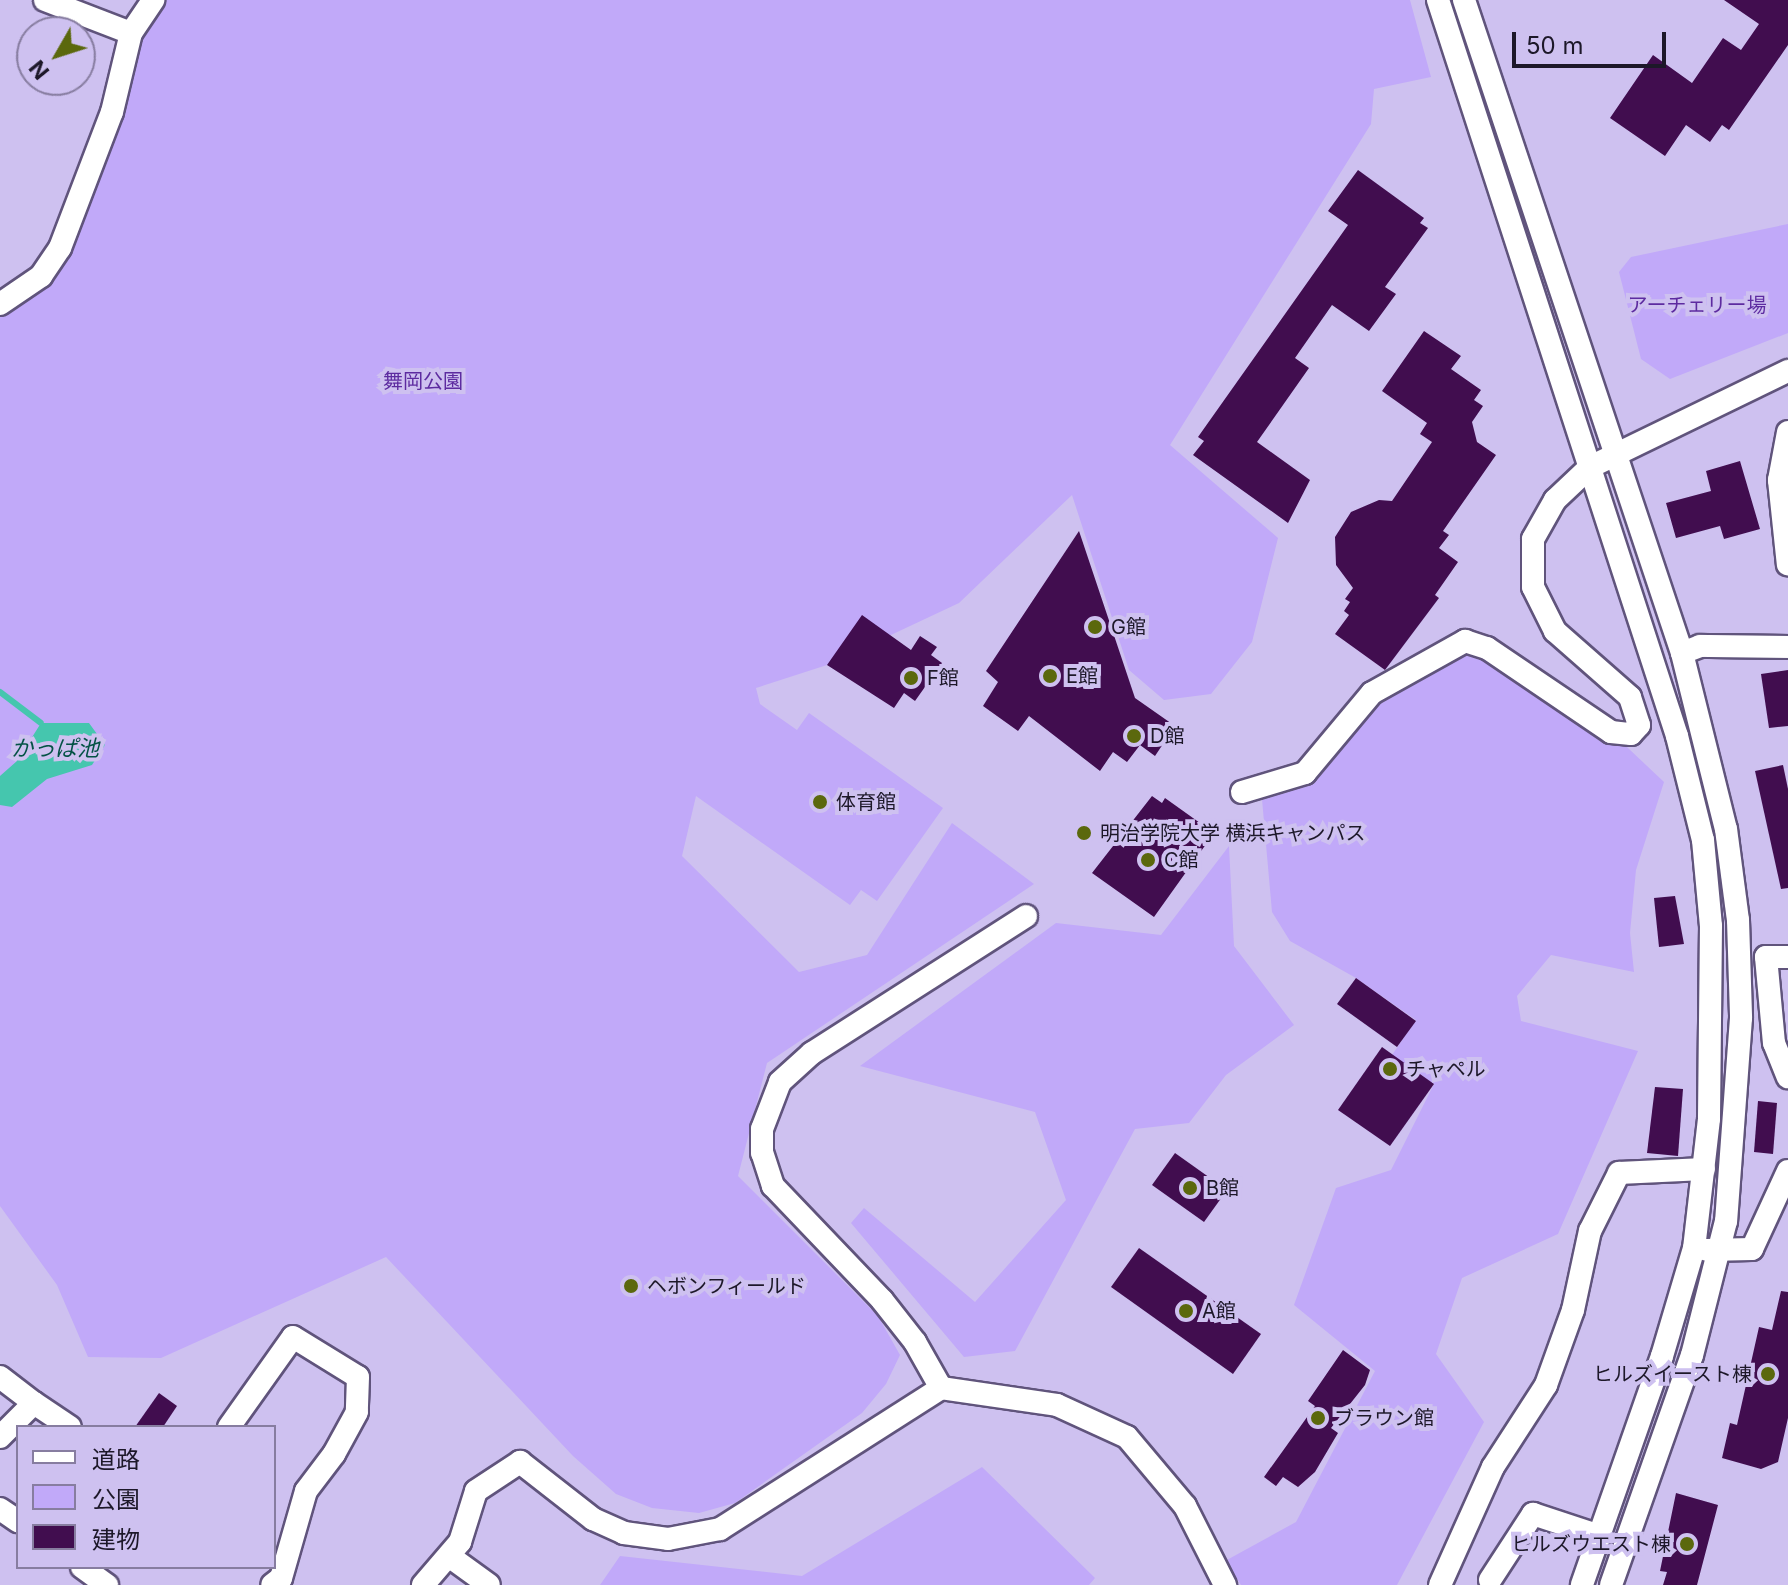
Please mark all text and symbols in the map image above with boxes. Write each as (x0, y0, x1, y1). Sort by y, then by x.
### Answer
north arrow (16, 16, 96, 96)
scale bar (1516, 16, 1670, 66)
text: 50 m (1526, 31, 1584, 60)
text: N (24, 55, 54, 85)
park label: アーチェリー場 (1628, 293, 1766, 317)
park label: 舞岡公園 (383, 369, 463, 393)
place label: G館 (1111, 615, 1146, 639)
marker: G館 (1086, 618, 1104, 636)
place label: E館 (1066, 664, 1098, 688)
place label: F館 (927, 666, 959, 690)
marker: E館 (1041, 667, 1059, 685)
marker: F館 (902, 669, 920, 687)
place label: D館 (1150, 724, 1184, 748)
marker: D館 (1125, 727, 1143, 745)
water label: かっぱ池 (11, 736, 99, 762)
place label: 体育館 (836, 790, 896, 814)
marker: 体育館 (811, 793, 829, 811)
place label: 明治学院大学 横浜キャンパス (1100, 821, 1366, 845)
marker: 明治学院大学 横浜キャンパス (1075, 824, 1093, 842)
place label: C館 (1164, 848, 1199, 872)
marker: C館 (1139, 851, 1157, 869)
place label: チャペル (1406, 1057, 1486, 1081)
marker: チャペル (1381, 1060, 1399, 1078)
place label: B館 (1206, 1176, 1239, 1200)
marker: B館 (1181, 1179, 1199, 1197)
place label: ヘボンフィールド (647, 1274, 807, 1298)
marker: ヘボンフィールド (622, 1277, 640, 1295)
place label: A館 (1202, 1299, 1236, 1323)
marker: A館 (1177, 1302, 1195, 1320)
place label: ヒルズイースト棟 (1592, 1362, 1752, 1386)
marker: ヒルズイースト棟 (1759, 1365, 1777, 1383)
place label: ブラウン館 (1334, 1406, 1434, 1430)
marker: ブラウン館 (1309, 1409, 1327, 1427)
legend (16, 1425, 276, 1569)
text: 道路 (92, 1445, 140, 1474)
text: 公園 (92, 1485, 140, 1514)
text: 建物 (92, 1525, 140, 1554)
place label: ヒルズウエスト棟 (1511, 1532, 1671, 1556)
marker: ヒルズウエスト棟 (1678, 1535, 1696, 1553)

